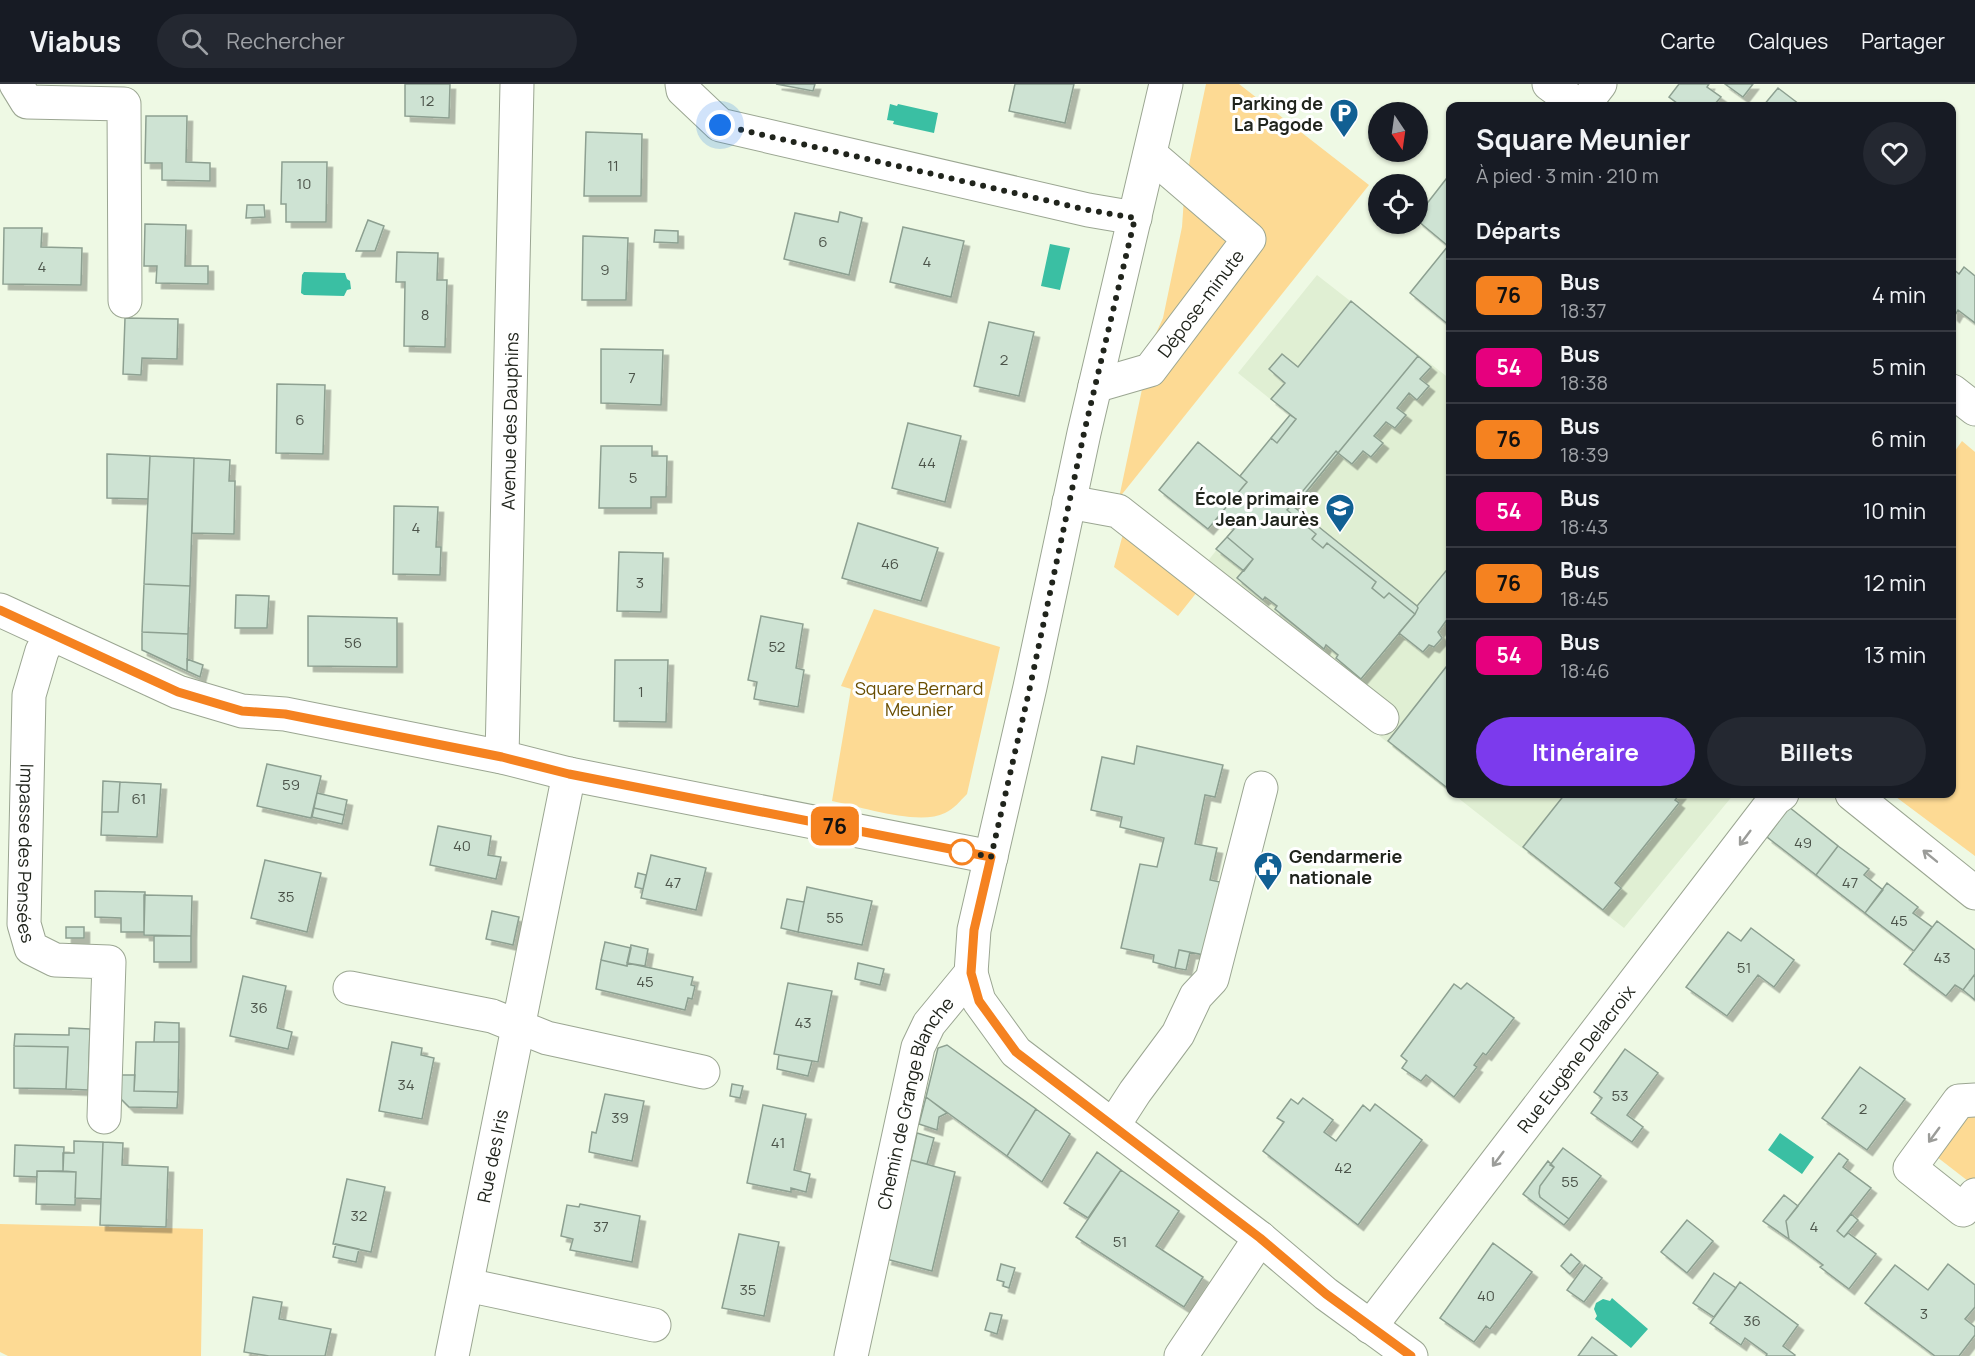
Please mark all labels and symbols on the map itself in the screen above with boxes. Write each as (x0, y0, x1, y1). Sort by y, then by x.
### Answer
house number: 12 (420, 90, 434, 111)
place label: Parking de La Pagode (1232, 91, 1323, 136)
parking icon: Parking de La Pagode (1328, 97, 1360, 139)
north arrow (1368, 102, 1428, 162)
your location (705, 110, 735, 140)
house number: 11 (607, 155, 619, 176)
house number: 10 (297, 173, 312, 194)
house number: 6 (818, 231, 828, 252)
street label: Dépose-minute (1152, 244, 1249, 362)
house number: 4 (923, 251, 932, 272)
house number: 4 (38, 256, 47, 277)
house number: 9 (600, 259, 610, 280)
house number: 8 (421, 304, 429, 325)
street label: Avenue des Dauphins (496, 332, 523, 510)
house number: 2 (1000, 349, 1008, 370)
house number: 7 (628, 367, 636, 388)
house number: 6 (295, 409, 305, 430)
house number: 44 (918, 452, 936, 473)
house number: 5 (629, 467, 637, 488)
place label: École primaire Jean Jaurès (1195, 486, 1319, 531)
school or university icon: École primaire Jean Jaurès (1324, 492, 1356, 534)
house number: 4 (412, 517, 421, 538)
house number: 46 (881, 553, 899, 574)
house number: 3 (636, 572, 644, 593)
house number: 56 (344, 632, 362, 653)
house number: 52 (769, 636, 785, 657)
park label: Square Bernard Meunier (855, 676, 983, 721)
house number: 1 (638, 681, 644, 702)
street label: Impasse des Pensées (12, 764, 41, 946)
house number: 59 (282, 774, 300, 795)
house number: 61 (132, 788, 146, 809)
line badge: 76 (808, 806, 862, 846)
one-way arrow (1738, 830, 1751, 846)
house number: 49 (1794, 832, 1812, 853)
house number: 40 (453, 835, 471, 856)
unlabelled marker (949, 839, 975, 865)
place label: Gendarmerie nationale (1289, 844, 1403, 889)
public building icon: Gendarmerie nationale (1252, 850, 1284, 892)
one-way arrow (1922, 850, 1938, 863)
house number: 47 (665, 872, 681, 893)
house number: 47 (1842, 872, 1858, 893)
house number: 35 (278, 886, 294, 907)
house number: 55 (826, 907, 844, 928)
house number: 45 (1890, 910, 1908, 931)
house number: 43 (1933, 947, 1951, 968)
house number: 51 (1737, 957, 1751, 978)
house number: 45 (636, 971, 654, 992)
street label: Rue Eugène Delacroix (1511, 980, 1640, 1138)
street label: Chemin de Grange Blanche (871, 991, 959, 1212)
house number: 36 (250, 997, 268, 1018)
house number: 43 (794, 1012, 812, 1033)
house number: 34 (397, 1074, 415, 1095)
house number: 53 (1612, 1085, 1628, 1106)
house number: 2 (1859, 1098, 1867, 1119)
street label: Rue des Iris (471, 1107, 513, 1205)
house number: 39 (611, 1107, 629, 1128)
one-way arrow (1928, 1127, 1940, 1143)
house number: 41 (771, 1132, 785, 1153)
one-way arrow (1492, 1151, 1505, 1167)
house number: 42 (1334, 1157, 1352, 1178)
house number: 55 (1561, 1171, 1579, 1192)
house number: 32 (351, 1205, 367, 1226)
house number: 37 (593, 1216, 609, 1237)
house number: 4 (1810, 1216, 1819, 1237)
house number: 51 (1113, 1231, 1127, 1252)
house number: 35 (740, 1279, 756, 1300)
house number: 40 (1477, 1285, 1495, 1306)
house number: 3 (1920, 1303, 1928, 1324)
house number: 36 (1743, 1310, 1761, 1331)

